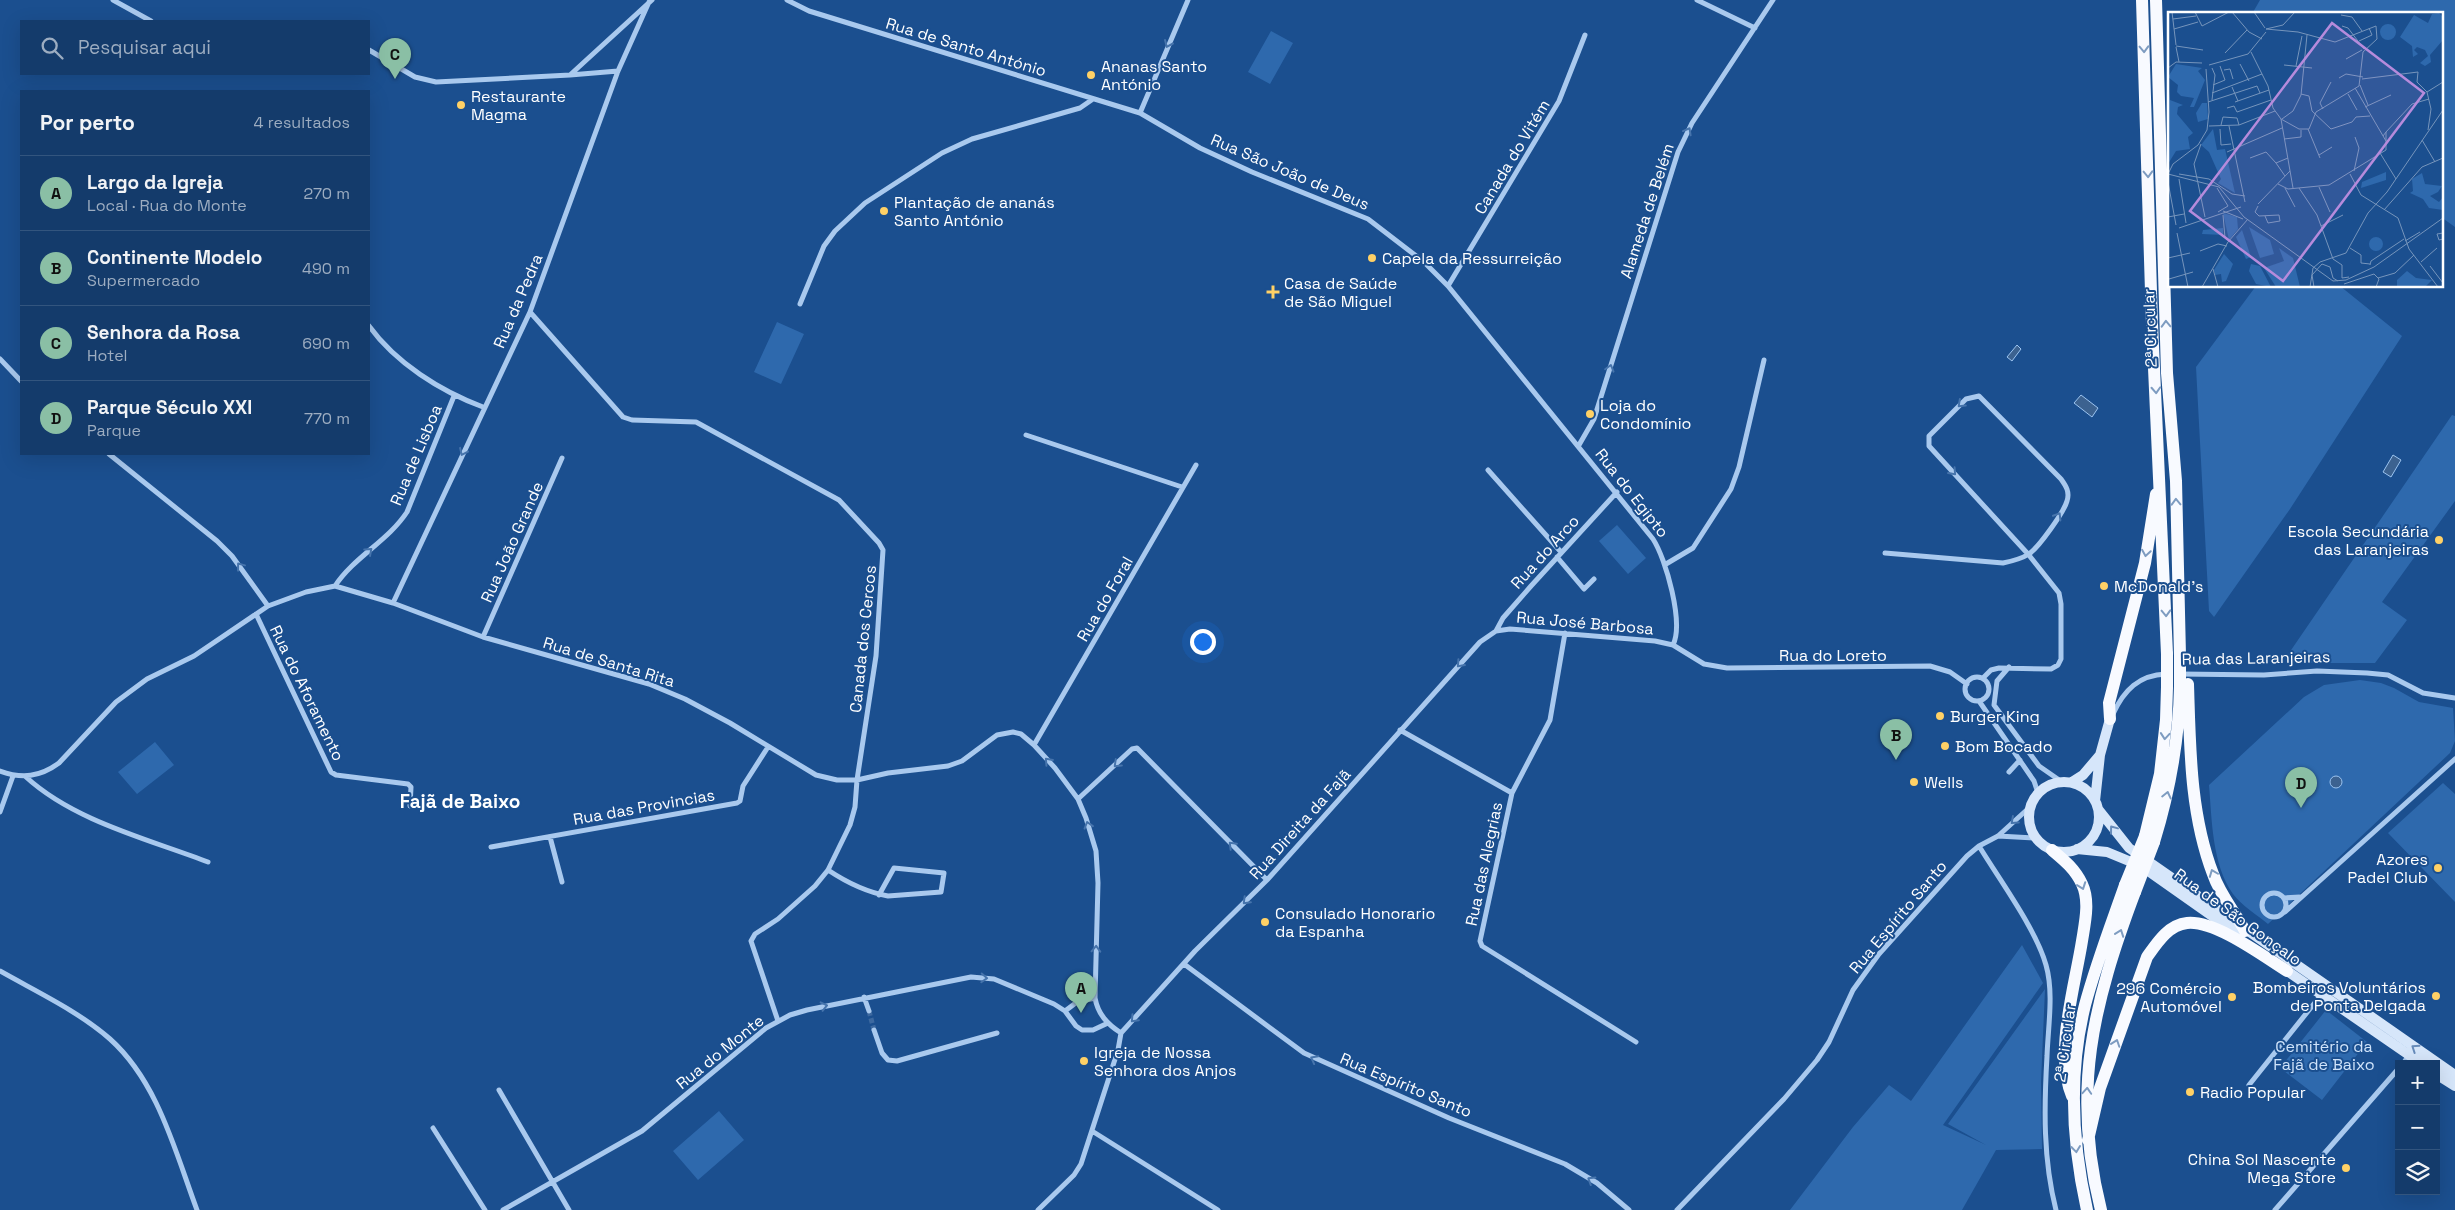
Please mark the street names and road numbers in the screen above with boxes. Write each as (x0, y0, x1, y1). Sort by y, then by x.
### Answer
street label: Rua de Santo António (883, 13, 1049, 81)
street label: Canada do Vitém (1469, 96, 1555, 218)
street label: Rua São João de Deus (1208, 129, 1372, 215)
street label: Alameda de Belém (1615, 141, 1679, 281)
street label: Rua da Pedra (489, 250, 547, 352)
street label: 2ª Circular (2138, 288, 2162, 368)
street label: Rua de Lisboa (385, 401, 447, 509)
street label: Rua do Egipto (1591, 444, 1673, 542)
street label: Rua João Grande (476, 478, 548, 606)
street label: Rua do Arco (1506, 511, 1584, 593)
street label: Rua do Foral (1072, 553, 1138, 645)
street label: Canada dos Cercos (845, 564, 881, 714)
street label: Rua José Barbosa (1515, 607, 1655, 639)
street label: Rua do Aforamento (265, 622, 349, 764)
street label: Rua de Santa Rita (541, 632, 677, 692)
street label: Rua do Loreto (1779, 645, 1887, 666)
street label: Rua das Laranjeiras (2182, 646, 2330, 670)
street label: Rua Direita da Fajã (1245, 764, 1355, 884)
street label: Rua das Provincias (572, 784, 716, 830)
street label: Rua das Alegrias (1461, 800, 1507, 928)
street label: Rua Espírito Santo (1844, 856, 1952, 978)
street label: Rua de São Gonçalo (2170, 864, 2306, 970)
street label: 2ª Circular (2049, 1002, 2081, 1084)
street label: Rua do Monte (672, 1010, 768, 1094)
street label: Rua Espírito Santo (1337, 1048, 1475, 1122)

